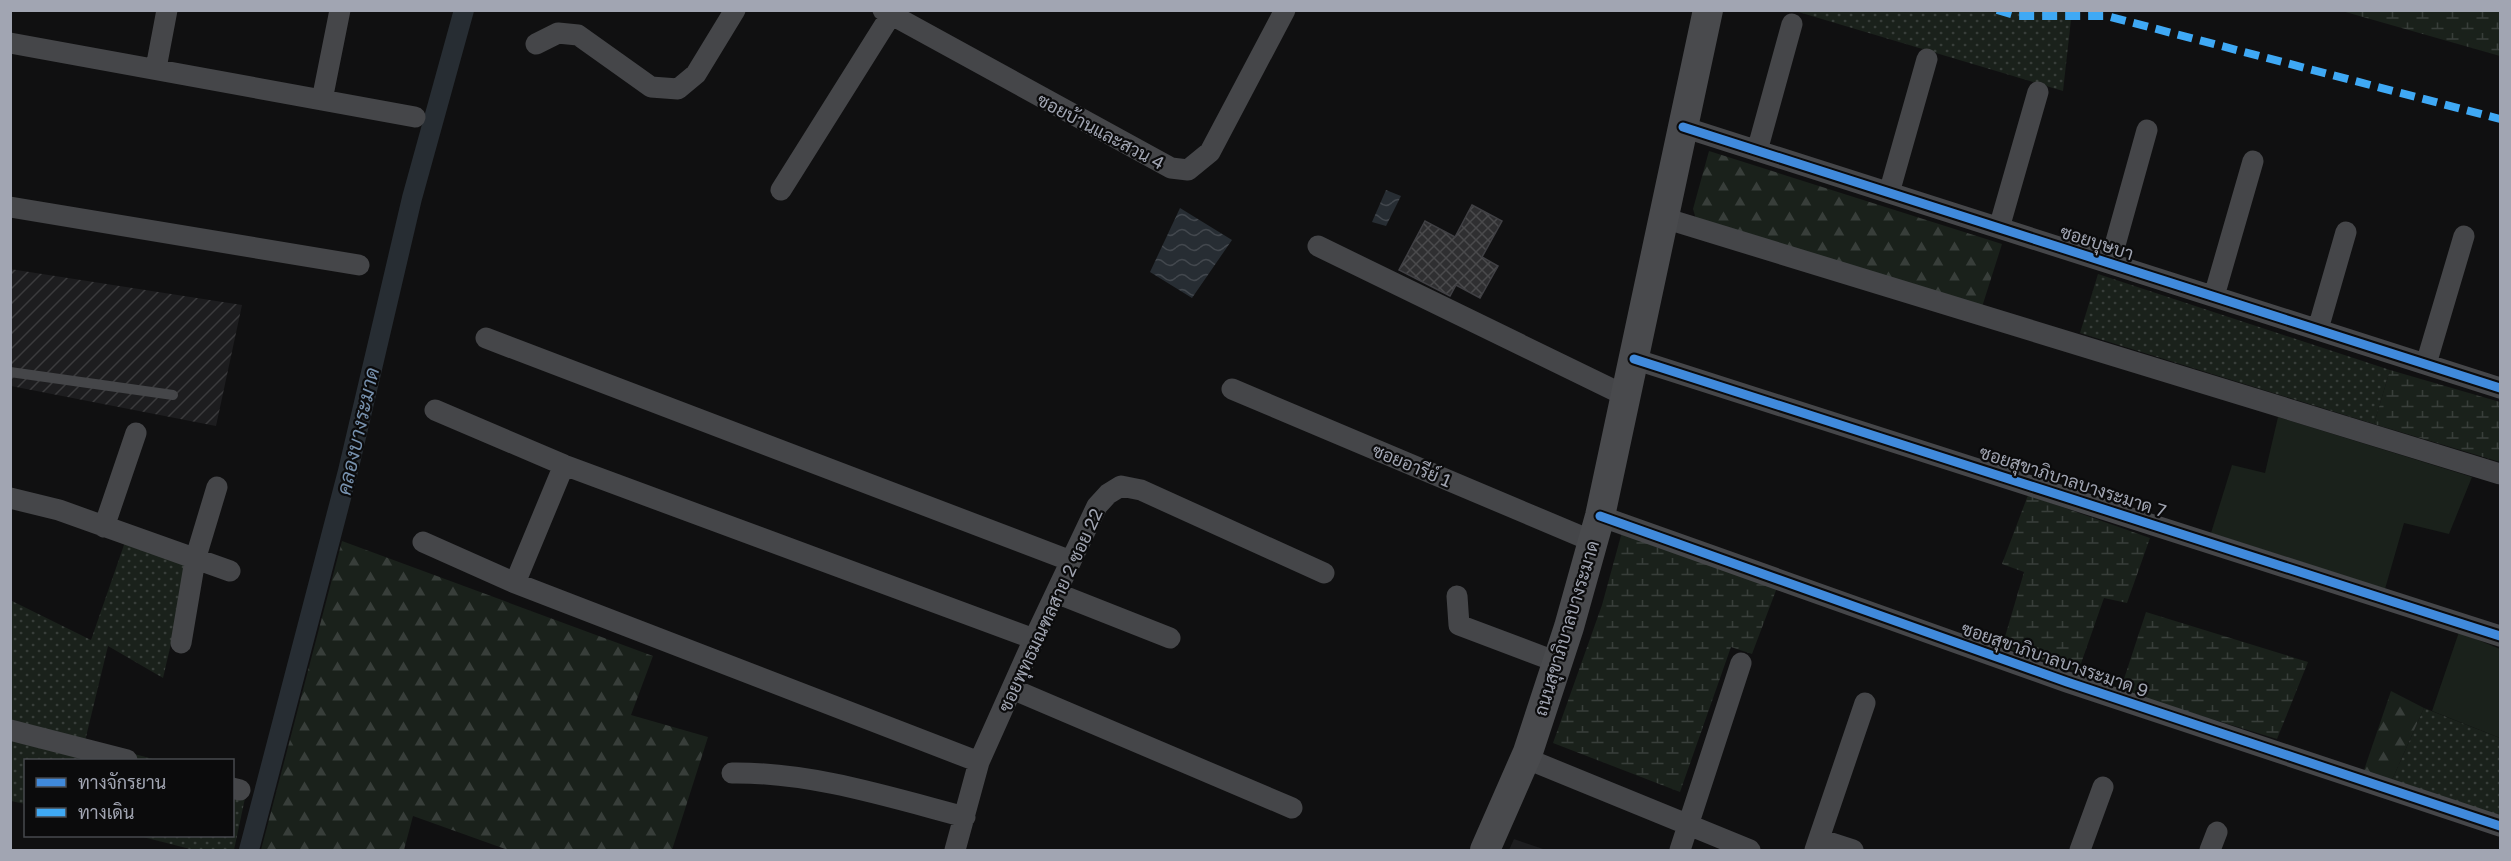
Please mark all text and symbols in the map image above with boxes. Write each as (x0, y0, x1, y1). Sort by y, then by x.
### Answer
street label: ซอยบ้านและสวน 4 (1034, 88, 1168, 174)
street label: ซอยบุษบา (2057, 220, 2137, 266)
water label: คลองบางระมาด (331, 365, 383, 497)
street label: ซอยอารีย์ 1 (1369, 438, 1455, 492)
street label: ซอยสุขาภิบาลบางระมาด 7 (1976, 440, 2169, 523)
street label: ซอยพุทธมณฑลสาย 2 ซอย 22 (993, 505, 1109, 716)
street label: ถนนสุขาภิบาลบางระมาด (1529, 538, 1605, 719)
street label: ซอยสุขาภิบาลบางระมาด 9 (1958, 617, 2151, 703)
legend (24, 759, 234, 837)
text: ทางจักรยาน (78, 771, 166, 793)
text: ทางเดิน (78, 801, 134, 823)

